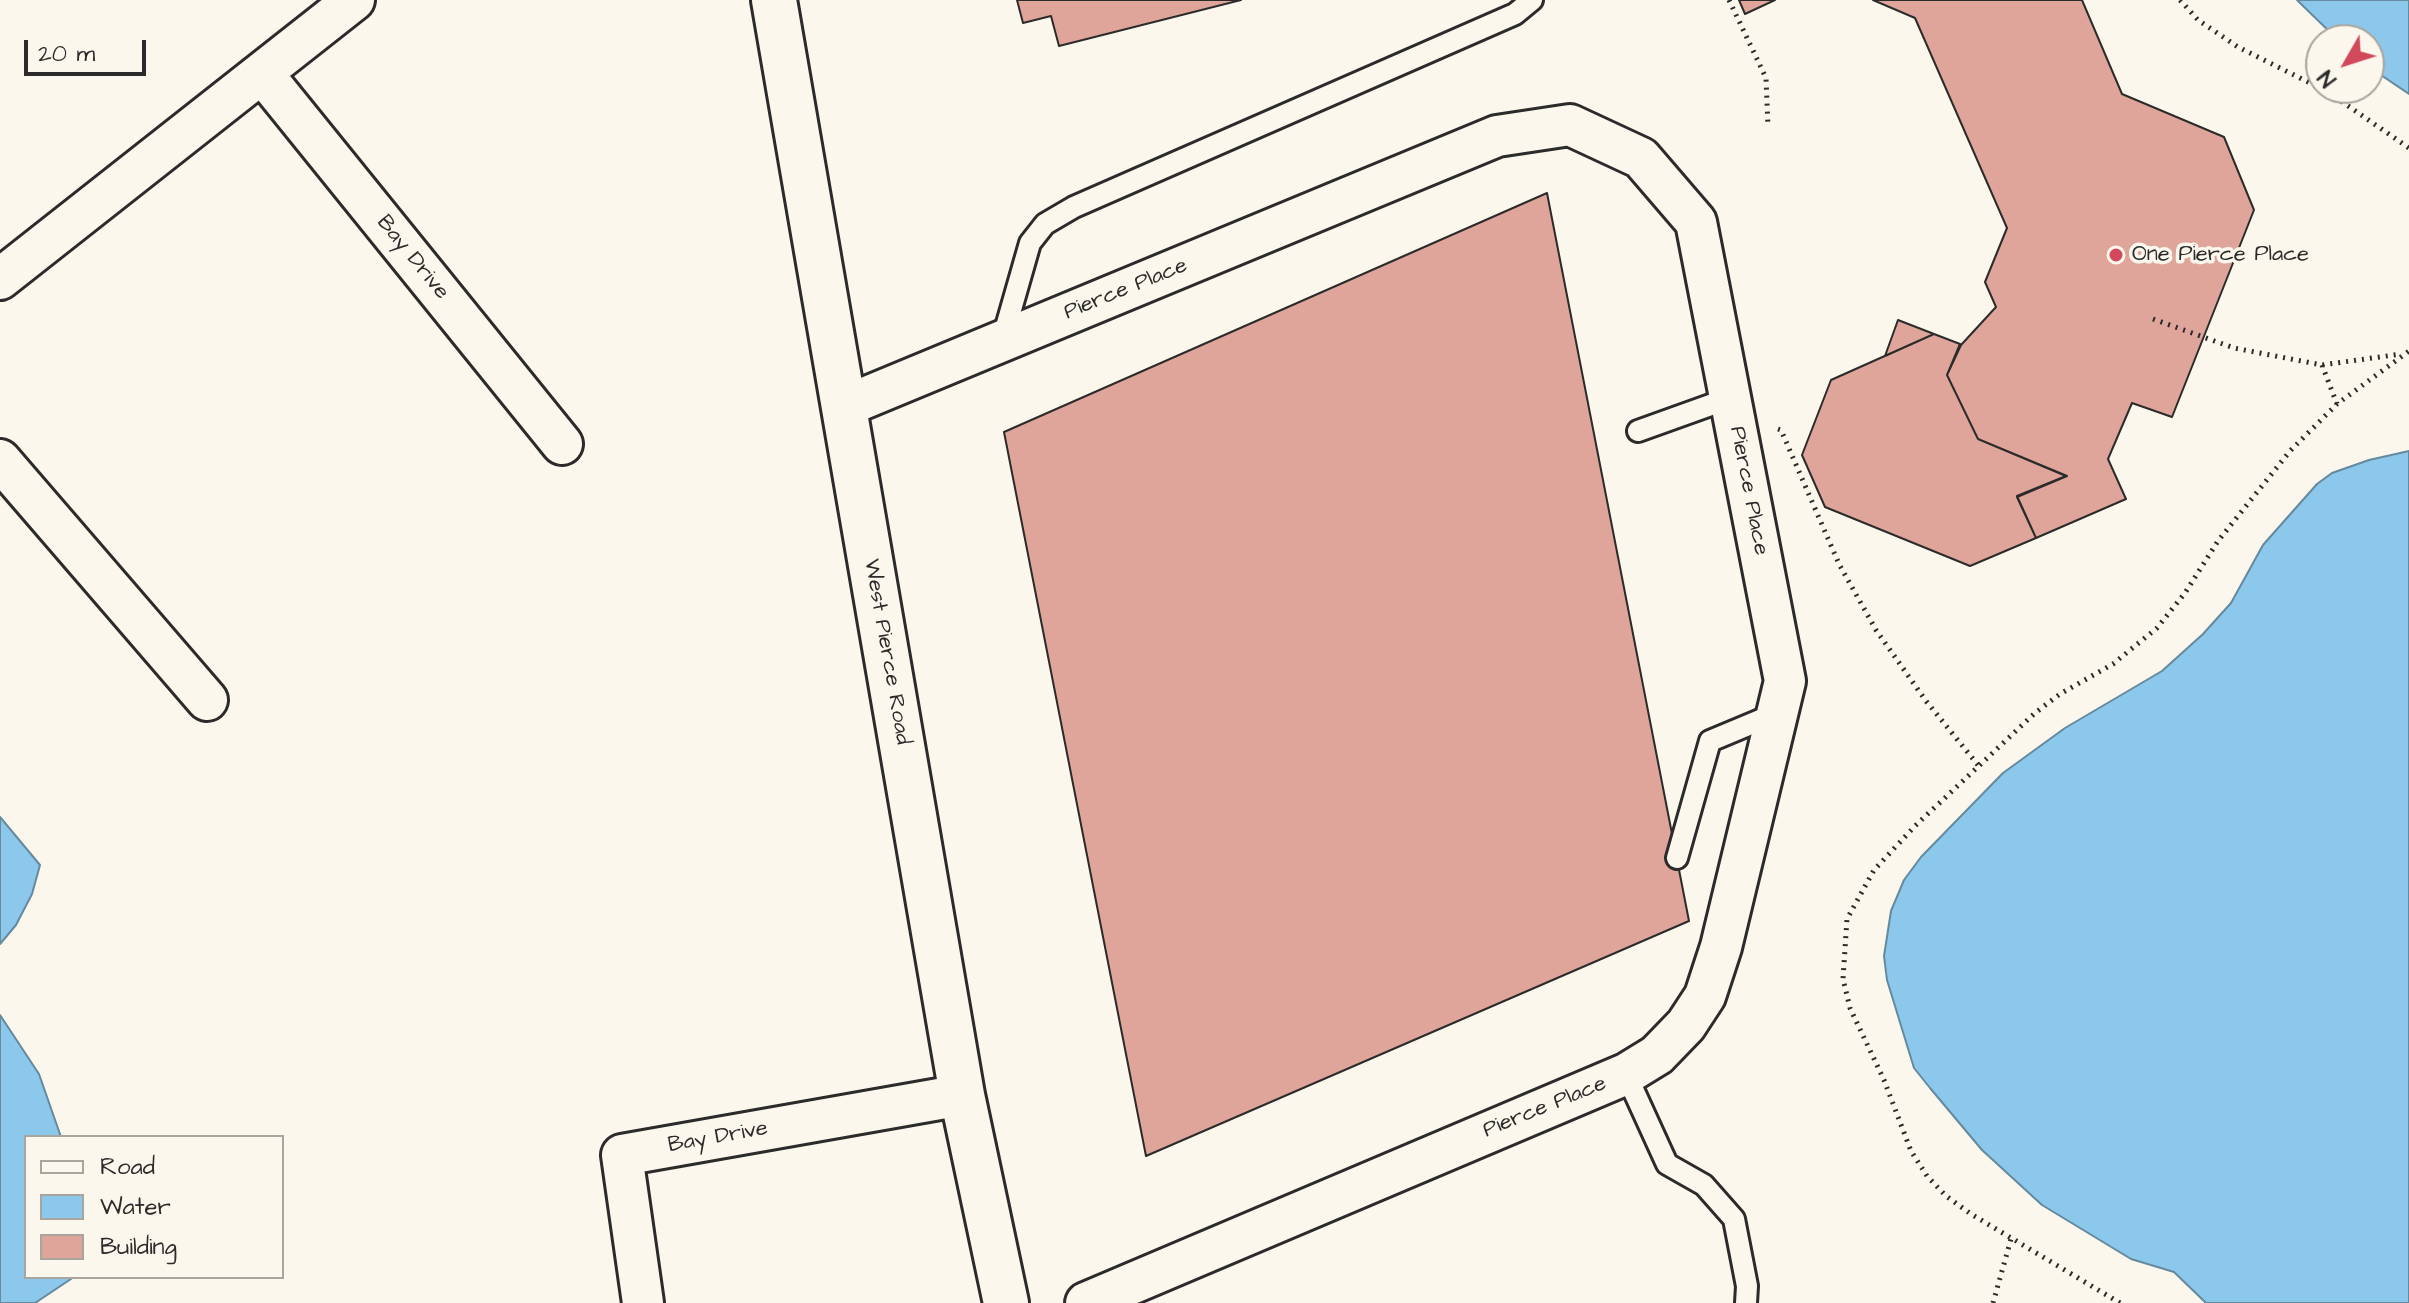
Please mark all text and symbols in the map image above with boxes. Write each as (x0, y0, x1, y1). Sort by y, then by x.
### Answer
scale bar (28, 24, 150, 74)
north arrow (2305, 24, 2385, 104)
text: 20 m (38, 37, 95, 71)
text: N (2311, 63, 2344, 93)
street label: Bay Drive (370, 211, 454, 305)
place label: One Pierce Place (2132, 242, 2309, 268)
marker: One Pierce Place (2107, 246, 2125, 264)
street label: Pierce Place (1061, 253, 1191, 327)
street label: Pierce Place (1723, 424, 1773, 558)
street label: West Pierce Road (857, 557, 915, 747)
street label: Pierce Place (1480, 1071, 1610, 1145)
street label: Bay Drive (666, 1116, 770, 1160)
legend (24, 1135, 284, 1279)
text: Road (100, 1150, 155, 1184)
text: Water (100, 1190, 171, 1224)
text: Building (100, 1230, 177, 1264)

